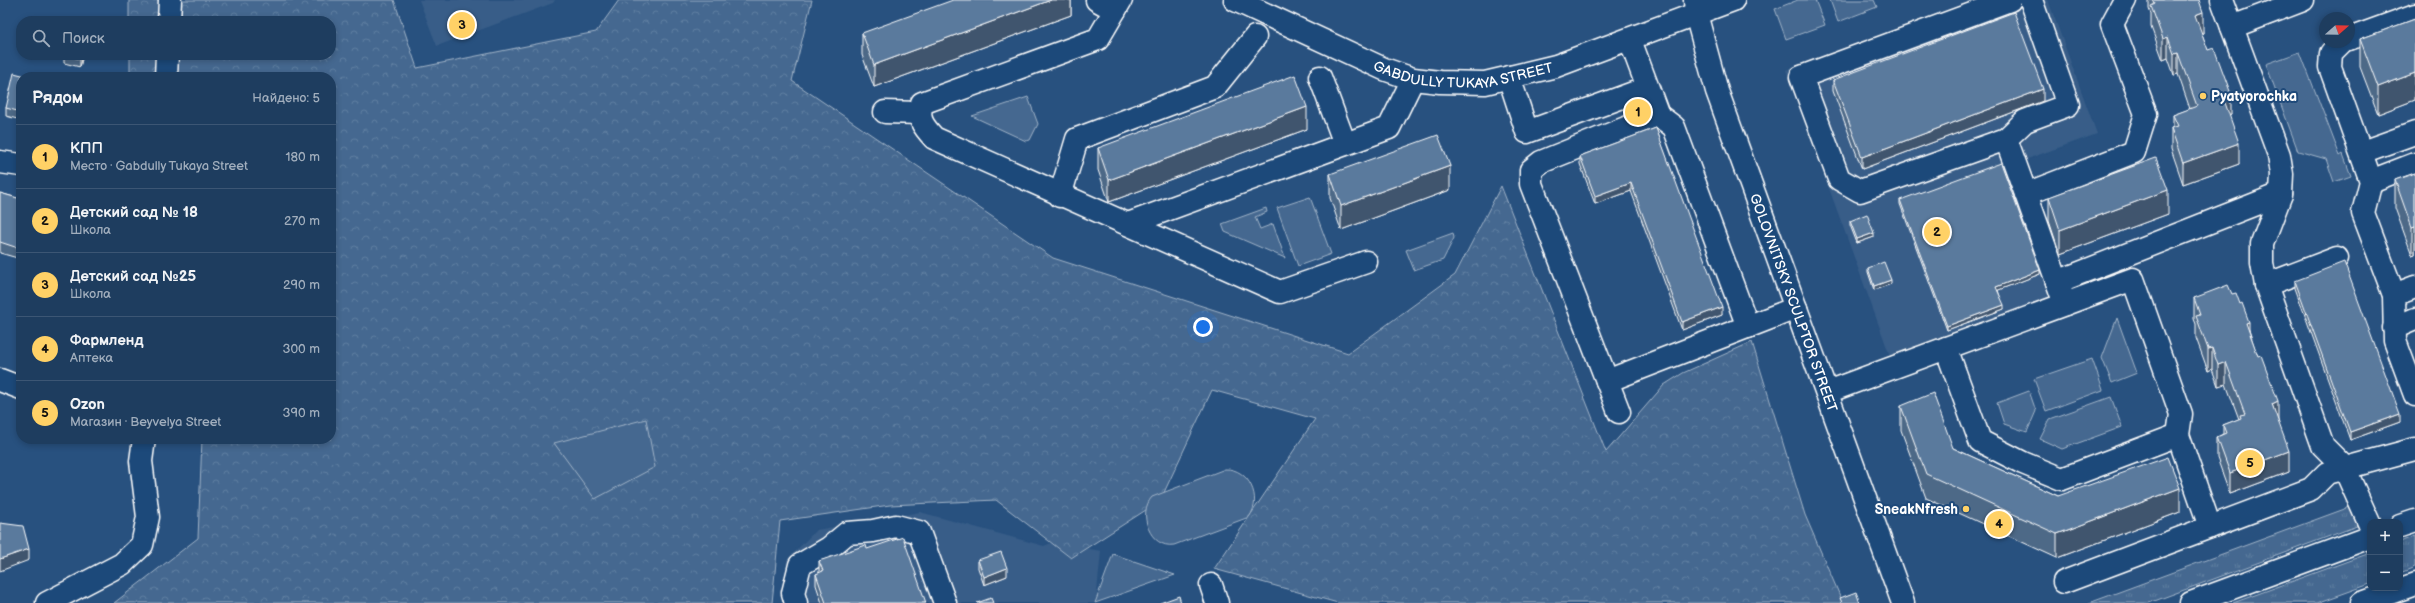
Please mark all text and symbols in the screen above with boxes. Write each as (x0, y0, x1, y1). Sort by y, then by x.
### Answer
pin: 3 (449, 10, 475, 40)
north arrow (2319, 12, 2355, 48)
search box (16, 16, 336, 60)
icon: search (30, 27, 52, 49)
text: Поиск (62, 29, 105, 48)
street label: GABDULLY TUKAYA STREET (1371, 53, 1555, 73)
text: GABDULLY TUKAYA STREET (1371, 57, 1555, 93)
text: Рядом (32, 88, 83, 108)
place label: Pyatyorochka (2211, 88, 2297, 105)
text: Найдено: 5 (252, 90, 320, 106)
marker: Pyatyorochka (2198, 91, 2208, 101)
pin: 1 (1625, 97, 1651, 127)
text: КПП (70, 139, 103, 158)
text: 1 (42, 149, 48, 165)
text: 180 m (285, 149, 320, 165)
text: Место · Gabdully Tukaya Street (70, 158, 248, 174)
street label: GOLOVNITSKY SCULPTOR STREET (1746, 191, 1841, 415)
text: Детский сад № 18 (70, 203, 198, 222)
text: 2 (41, 213, 49, 229)
text: 270 m (284, 213, 320, 229)
pin: 2 (1924, 217, 1950, 247)
text: Школа (70, 222, 111, 238)
text: Детский сад №25 (70, 267, 196, 286)
text: 3 (41, 277, 49, 293)
text: 290 m (283, 277, 320, 293)
text: Школа (70, 286, 111, 302)
your location (1193, 317, 1213, 337)
text: Фармленд (70, 331, 143, 350)
text: 4 (41, 341, 49, 357)
text: 300 m (282, 341, 320, 357)
text: Аптека (70, 350, 113, 366)
text: Ozon (70, 395, 105, 414)
text: 5 (41, 405, 49, 421)
text: 390 m (283, 405, 320, 421)
text: Магазин · Beyvelya Street (70, 414, 221, 430)
pin: 5 (2237, 448, 2263, 478)
place label: SneakNfresh (1875, 501, 1958, 518)
marker: SneakNfresh (1961, 504, 1971, 514)
pin: 4 (1986, 509, 2012, 539)
map controls (2367, 519, 2403, 591)
button: + (2367, 519, 2403, 555)
button: − (2367, 555, 2403, 591)

